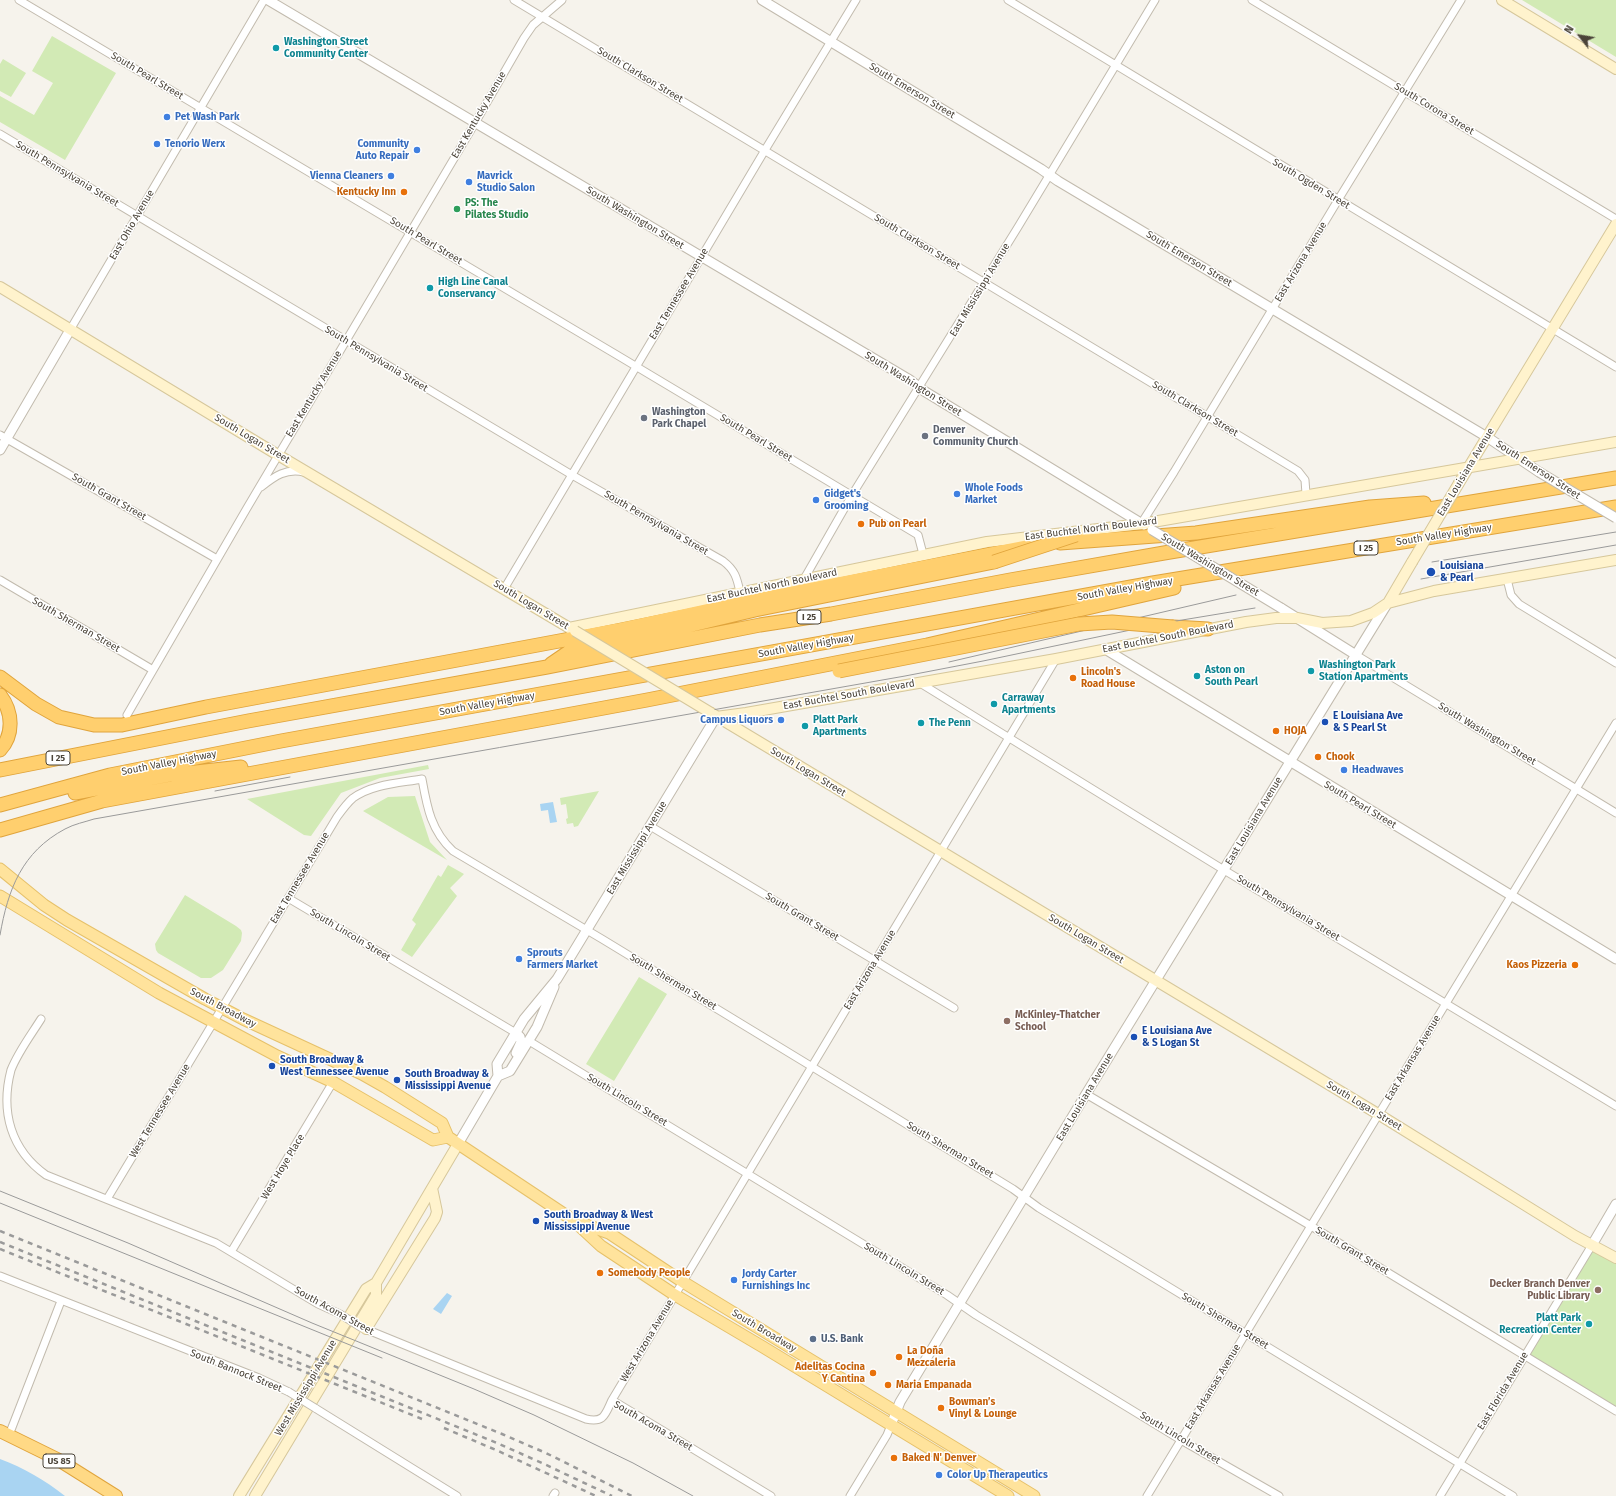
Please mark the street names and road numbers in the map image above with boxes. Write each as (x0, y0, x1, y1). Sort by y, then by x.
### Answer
street label: South Clarkson Street (595, 45, 685, 105)
street label: South Pearl Street (109, 50, 185, 102)
street label: South Emerson Street (867, 61, 957, 121)
street label: East Kentucky Avenue (449, 69, 509, 161)
street label: South Corona Street (1392, 80, 1476, 138)
street label: South Pennsylvania Street (13, 138, 121, 210)
street label: South Ogden Street (1270, 156, 1352, 212)
street label: South Washington Street (584, 184, 686, 252)
street label: East Ohio Avenue (107, 188, 157, 262)
street label: South Clarkson Street (872, 212, 962, 272)
street label: South Pearl Street (388, 215, 464, 267)
street label: East Arizona Avenue (1272, 220, 1330, 304)
street label: South Emerson Street (1144, 229, 1234, 289)
street label: East Mississippi Avenue (947, 241, 1013, 339)
street label: East Tennessee Avenue (647, 246, 711, 342)
street label: South Pennsylvania Street (322, 323, 430, 395)
street label: East Kentucky Avenue (283, 349, 345, 439)
street label: South Washington Street (862, 349, 964, 419)
street label: South Clarkson Street (1150, 379, 1240, 439)
street label: South Logan Street (212, 412, 292, 466)
street label: South Pearl Street (718, 412, 794, 464)
street label: East Louisiana Avenue (1435, 426, 1497, 518)
street label: South Emerson Street (1493, 438, 1583, 502)
street label: South Grant Street (70, 471, 148, 523)
street label: South Pennsylvania Street (602, 488, 710, 558)
street label: East Buchtel North Boulevard (1024, 515, 1158, 543)
street label: South Valley Highway (1395, 522, 1493, 548)
street label: South Washington Street (1159, 531, 1261, 599)
road number: I 25 (1354, 541, 1378, 555)
street label: East Buchtel North Boulevard (706, 566, 838, 606)
street label: South Valley Highway (1076, 575, 1174, 603)
street label: South Logan Street (491, 578, 571, 632)
street label: South Sherman Street (30, 595, 122, 655)
road number: I 25 (797, 610, 821, 624)
street label: East Buchtel South Boulevard (1101, 618, 1235, 656)
street label: South Valley Highway (757, 632, 855, 660)
street label: East Buchtel South Boulevard (782, 677, 916, 713)
street label: South Valley Highway (438, 690, 536, 718)
street label: South Washington Street (1436, 700, 1538, 768)
street label: South Logan Street (768, 745, 848, 799)
street label: South Valley Highway (121, 748, 217, 778)
road number: I 25 (46, 751, 70, 765)
street label: East Louisiana Avenue (1223, 775, 1285, 867)
street label: South Pearl Street (1322, 779, 1398, 831)
street label: East Mississippi Avenue (604, 799, 670, 897)
street label: East Tennessee Avenue (268, 830, 332, 926)
street label: South Pennsylvania Street (1234, 872, 1342, 944)
street label: South Grant Street (763, 890, 841, 944)
street label: South Lincoln Street (308, 906, 392, 964)
street label: South Logan Street (1046, 912, 1126, 966)
street label: East Arizona Avenue (841, 928, 899, 1012)
street label: South Sherman Street (627, 951, 719, 1013)
street label: South Broadway (188, 985, 258, 1031)
street label: East Arkansas Avenue (1383, 1013, 1443, 1103)
street label: East Louisiana Avenue (1054, 1051, 1116, 1143)
street label: West Tennessee Avenue (127, 1062, 193, 1160)
street label: South Lincoln Street (585, 1071, 669, 1129)
street label: South Logan Street (1324, 1079, 1404, 1133)
street label: South Sherman Street (904, 1119, 996, 1181)
street label: West Hoye Place (259, 1132, 307, 1202)
street label: South Grant Street (1313, 1224, 1391, 1278)
street label: South Lincoln Street (862, 1240, 946, 1298)
street label: South Acoma Street (292, 1284, 376, 1338)
street label: South Sherman Street (1179, 1290, 1271, 1352)
street label: West Arizona Avenue (618, 1298, 676, 1384)
street label: South Broadway (729, 1307, 799, 1355)
street label: West Mississippi Avenue (273, 1338, 339, 1438)
street label: East Arkansas Avenue (1183, 1342, 1243, 1432)
street label: South Bannock Street (188, 1347, 284, 1395)
street label: East Florida Avenue (1475, 1350, 1531, 1432)
street label: South Acoma Street (611, 1399, 695, 1453)
street label: South Lincoln Street (1138, 1409, 1222, 1467)
road number: US 85 (43, 1454, 75, 1468)

